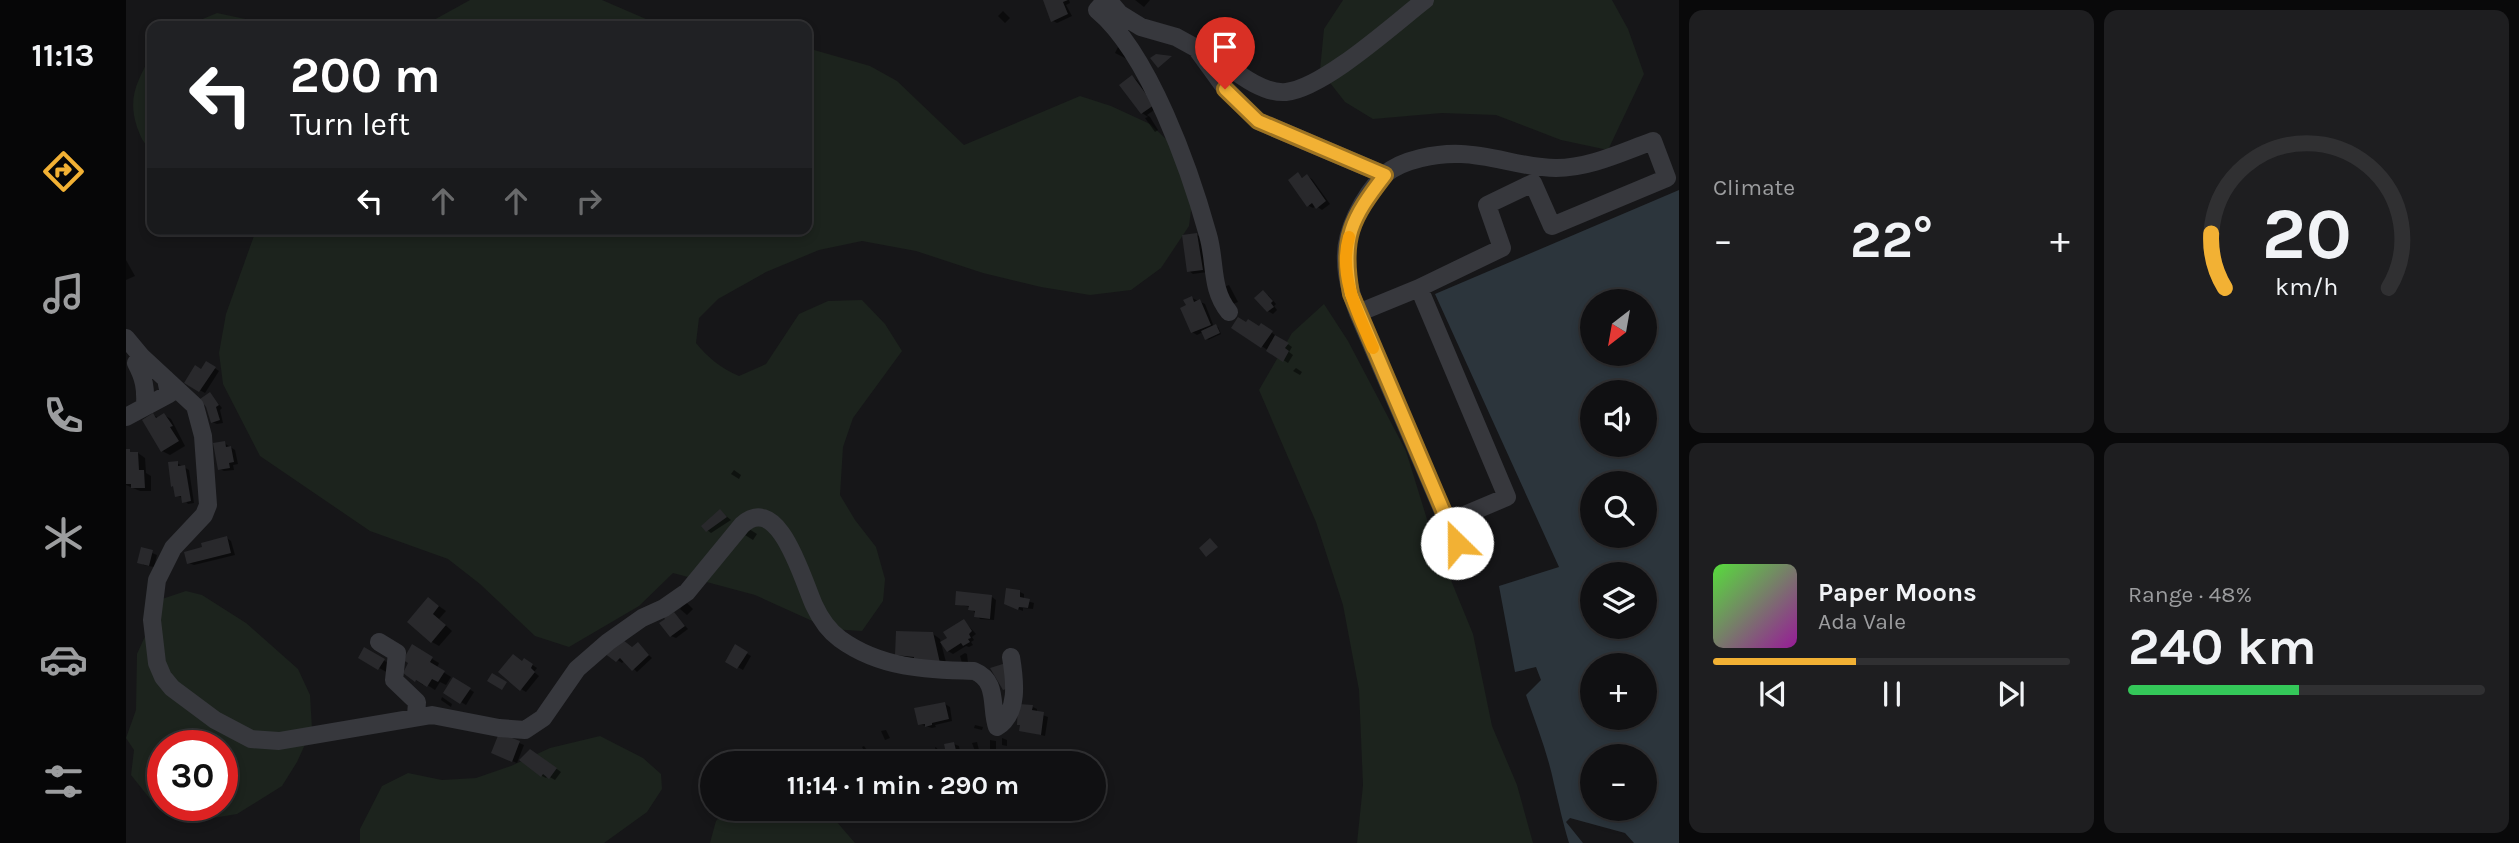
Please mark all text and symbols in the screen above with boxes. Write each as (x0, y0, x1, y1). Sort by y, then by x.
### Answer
pin (1195, 17, 1255, 89)
icon: arrive (1206, 28, 1244, 66)
text: 11:13 (32, 37, 94, 74)
text: 200 m (290, 47, 441, 104)
icon: left (175, 49, 266, 140)
text: Turn left (290, 106, 410, 143)
icon: directions (39, 147, 88, 196)
text: Climate (1713, 174, 1795, 201)
icon: left (351, 182, 389, 220)
icon: ahead (424, 182, 462, 220)
icon: ahead (497, 182, 535, 220)
icon: right (570, 182, 608, 220)
text: 20 (2261, 191, 2352, 276)
text: 22° (1850, 209, 1933, 270)
text: − (1713, 218, 1733, 263)
text: + (2050, 218, 2070, 263)
icon: music (39, 269, 88, 318)
text: km/h (2275, 271, 2338, 300)
north arrow (1580, 289, 1657, 366)
map controls (1580, 289, 1657, 821)
button: sound (1580, 380, 1657, 457)
icon: phone (39, 391, 88, 440)
button: search (1580, 471, 1657, 548)
position arrow (1420, 506, 1494, 580)
icon: climate (39, 513, 88, 562)
button: layers (1580, 562, 1657, 639)
text: Paper Moons (1818, 577, 1977, 608)
text: Range · 48% (2128, 581, 2252, 608)
text: Ada Vale (1818, 608, 1906, 635)
text: 240 km (2128, 616, 2317, 677)
icon: car (39, 635, 88, 684)
button: + (1580, 653, 1657, 730)
icon: previous (1754, 675, 1792, 713)
icon: pause (1873, 675, 1911, 713)
icon: next (1992, 675, 2030, 713)
speed limit sign: 30 (147, 730, 238, 821)
button: − (1580, 744, 1657, 821)
icon: filters (39, 757, 88, 806)
text: 11:14 · 1 min · 290 m (787, 770, 1019, 801)

